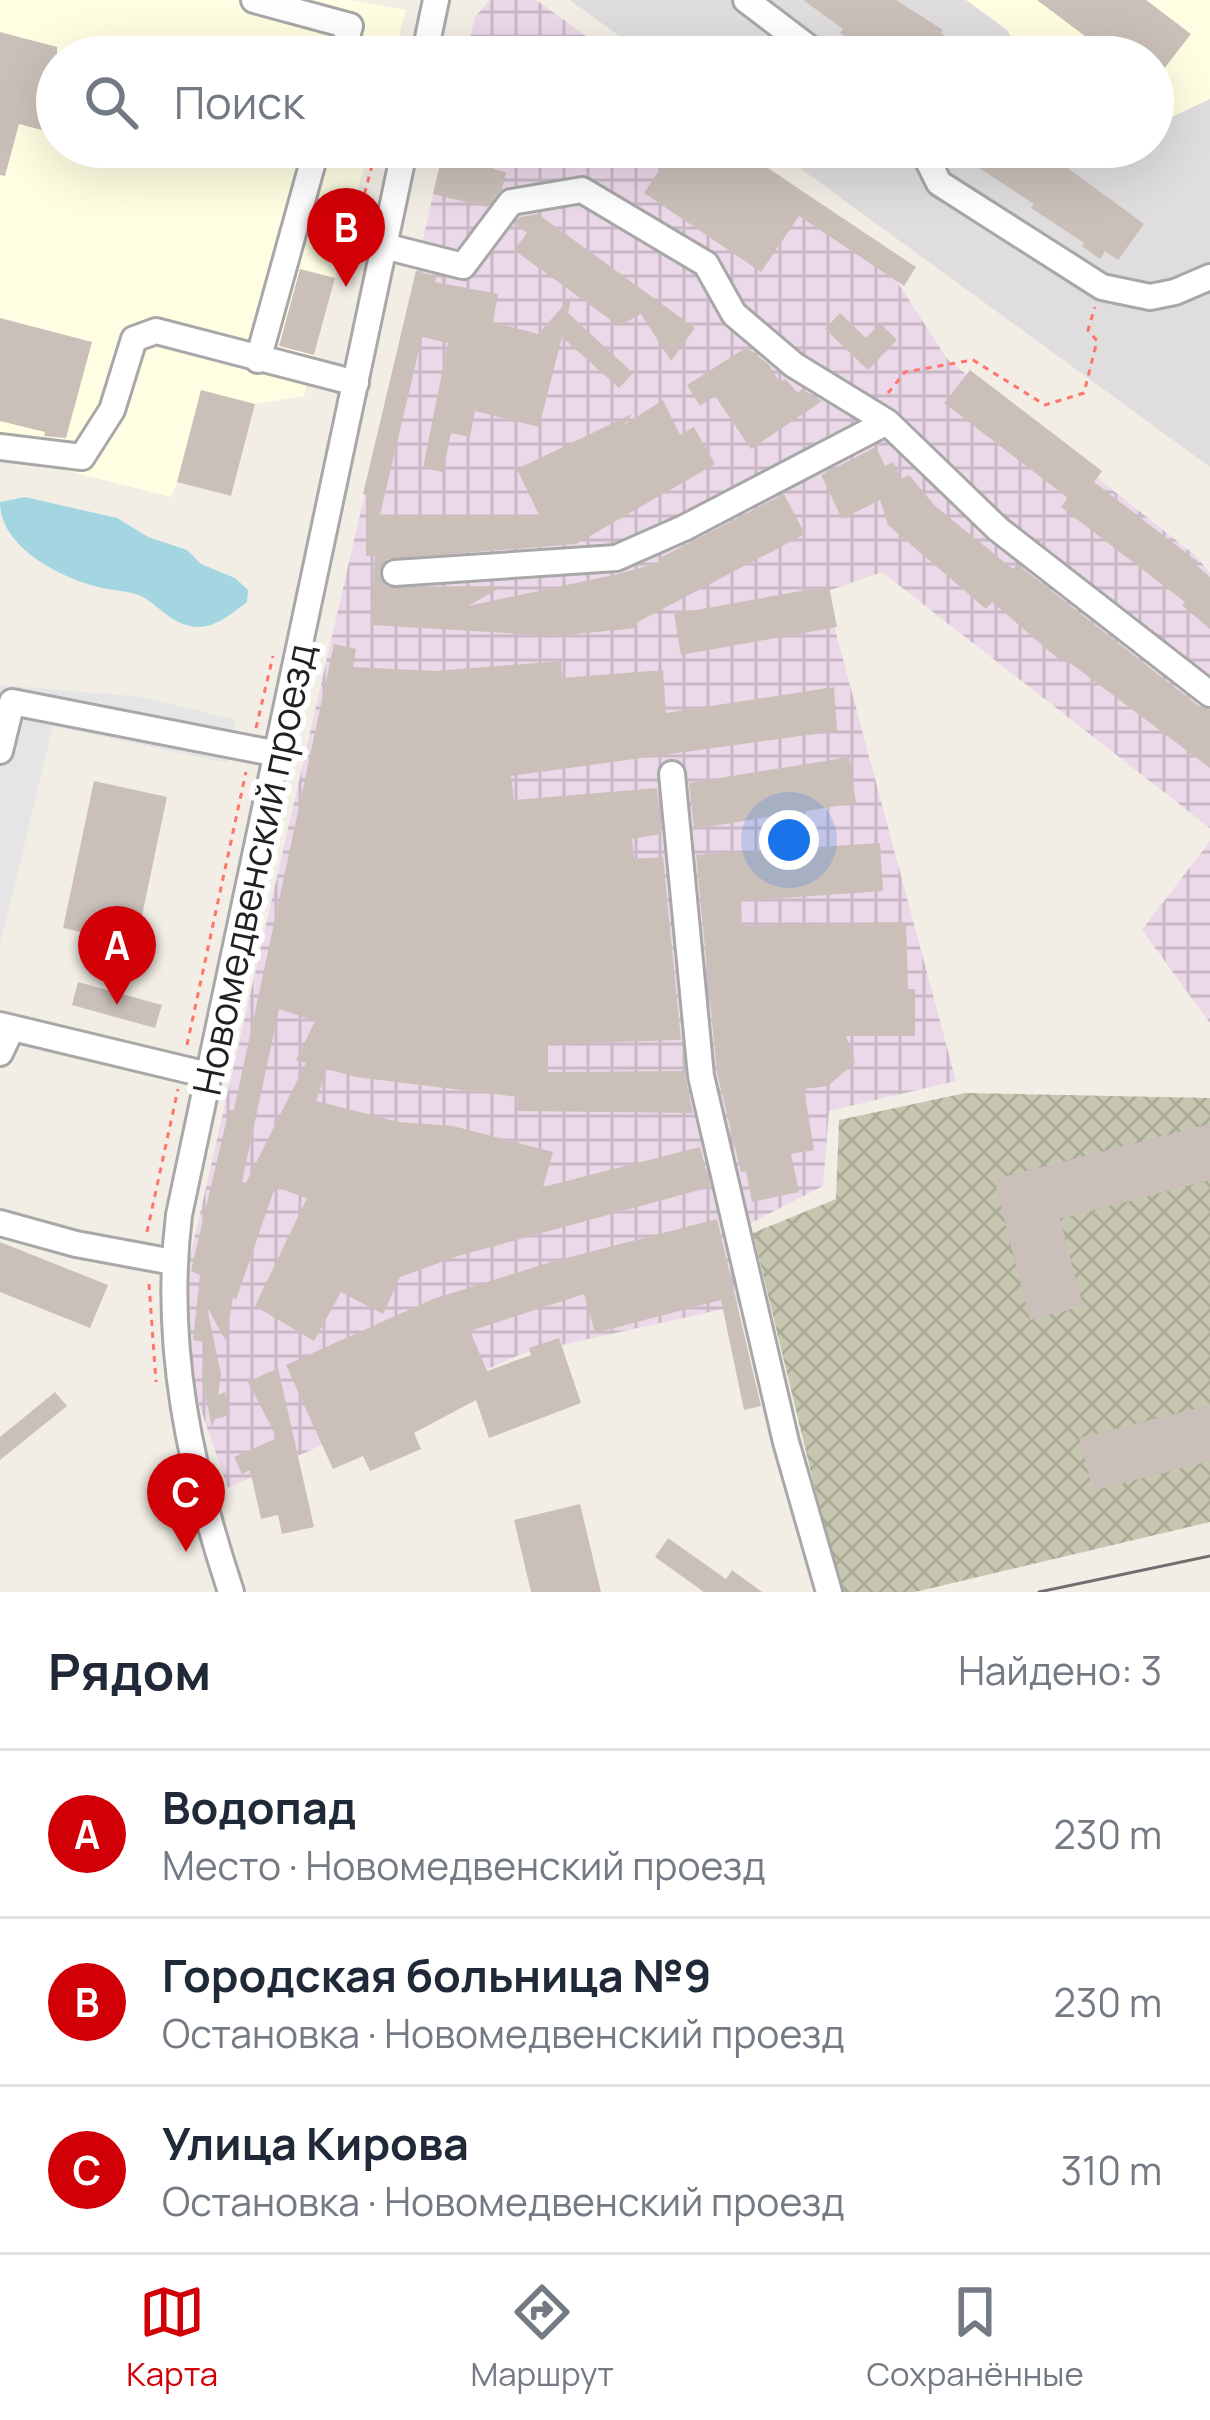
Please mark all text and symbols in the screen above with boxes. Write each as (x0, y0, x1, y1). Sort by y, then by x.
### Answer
search box (36, 36, 1174, 168)
icon: search (78, 69, 144, 135)
text: Поиск (174, 71, 305, 133)
pin: B (307, 188, 385, 287)
street label: Новомедвенский проезд (179, 638, 327, 1100)
your location (759, 810, 819, 870)
pin: A (78, 906, 156, 1005)
pin: C (147, 1453, 225, 1552)
text: Рядом (48, 1636, 211, 1705)
text: Найдено: 3 (958, 1643, 1162, 1697)
text: Водопад (162, 1776, 356, 1838)
text: A (74, 1807, 100, 1861)
text: 230 m (1054, 1807, 1162, 1861)
text: Место · Новомедвенский проезд (162, 1838, 766, 1892)
text: Городская больница №9 (162, 1944, 711, 2006)
text: B (75, 1975, 99, 2029)
text: 230 m (1054, 1975, 1162, 2029)
text: Остановка · Новомедвенский проезд (162, 2006, 845, 2060)
text: Улица Кирова (162, 2112, 469, 2174)
text: C (73, 2143, 101, 2197)
text: 310 m (1061, 2143, 1162, 2197)
text: Остановка · Новомедвенский проезд (162, 2174, 845, 2228)
tab: Карта (126, 2279, 218, 2396)
tab: Маршрут (470, 2279, 614, 2396)
tab: Сохранённые (867, 2279, 1084, 2396)

